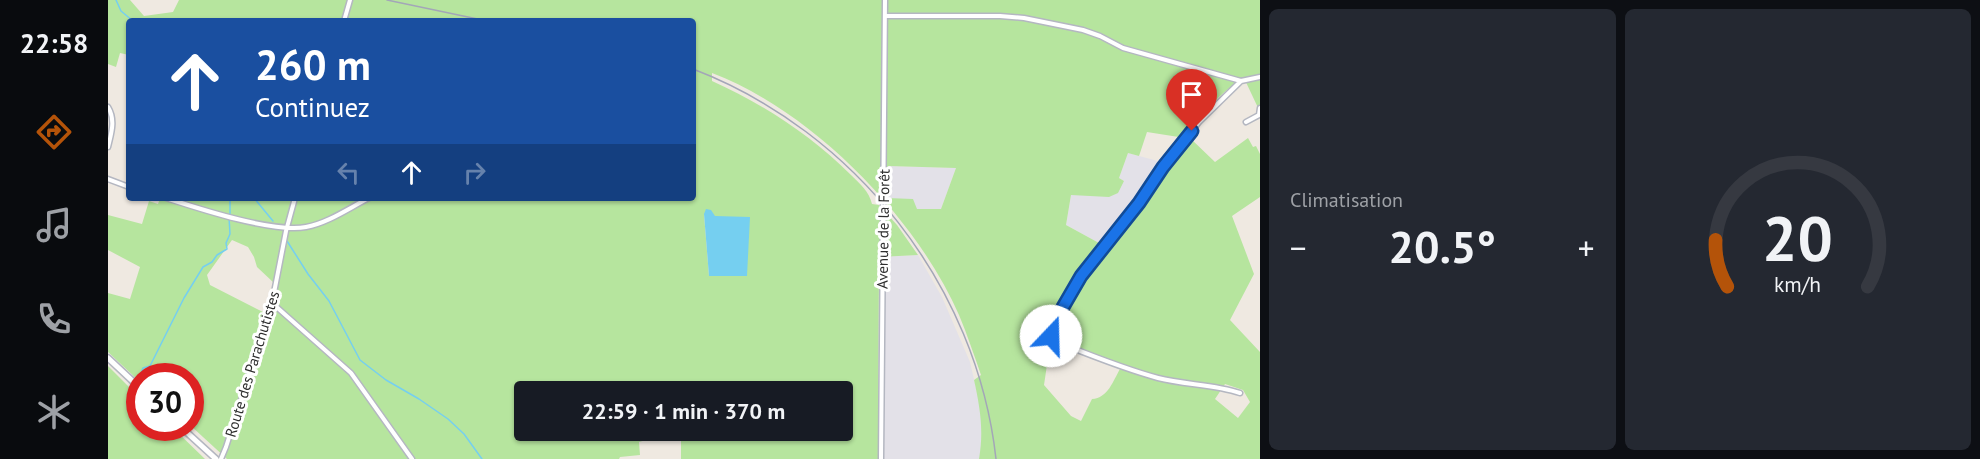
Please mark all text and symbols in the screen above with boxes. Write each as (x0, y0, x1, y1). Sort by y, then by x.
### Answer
text: 22:58 (20, 26, 88, 60)
text: 260 m (255, 37, 371, 92)
icon: ahead (156, 42, 234, 120)
pin (1166, 69, 1217, 131)
icon: arrive (1175, 78, 1208, 111)
text: Continuez (255, 90, 370, 124)
icon: directions (33, 111, 75, 153)
icon: left (332, 156, 365, 189)
icon: ahead (395, 156, 428, 189)
icon: right (458, 156, 491, 189)
street label: Avenue de la Forêt (872, 169, 894, 289)
text: Climatisation (1290, 187, 1403, 213)
text: 20 (1762, 197, 1833, 278)
icon: music (33, 204, 75, 246)
text: 20.5° (1389, 217, 1496, 275)
text: − (1290, 226, 1307, 269)
text: + (1578, 226, 1595, 269)
text: km/h (1774, 270, 1821, 298)
street label: Route des Parachutistes (221, 289, 283, 439)
icon: phone (33, 298, 75, 340)
position arrow (1019, 304, 1083, 368)
speed limit sign: 30 (126, 363, 204, 441)
icon: climate (33, 391, 75, 433)
text: 22:59 · 1 min · 370 m (582, 397, 785, 425)

